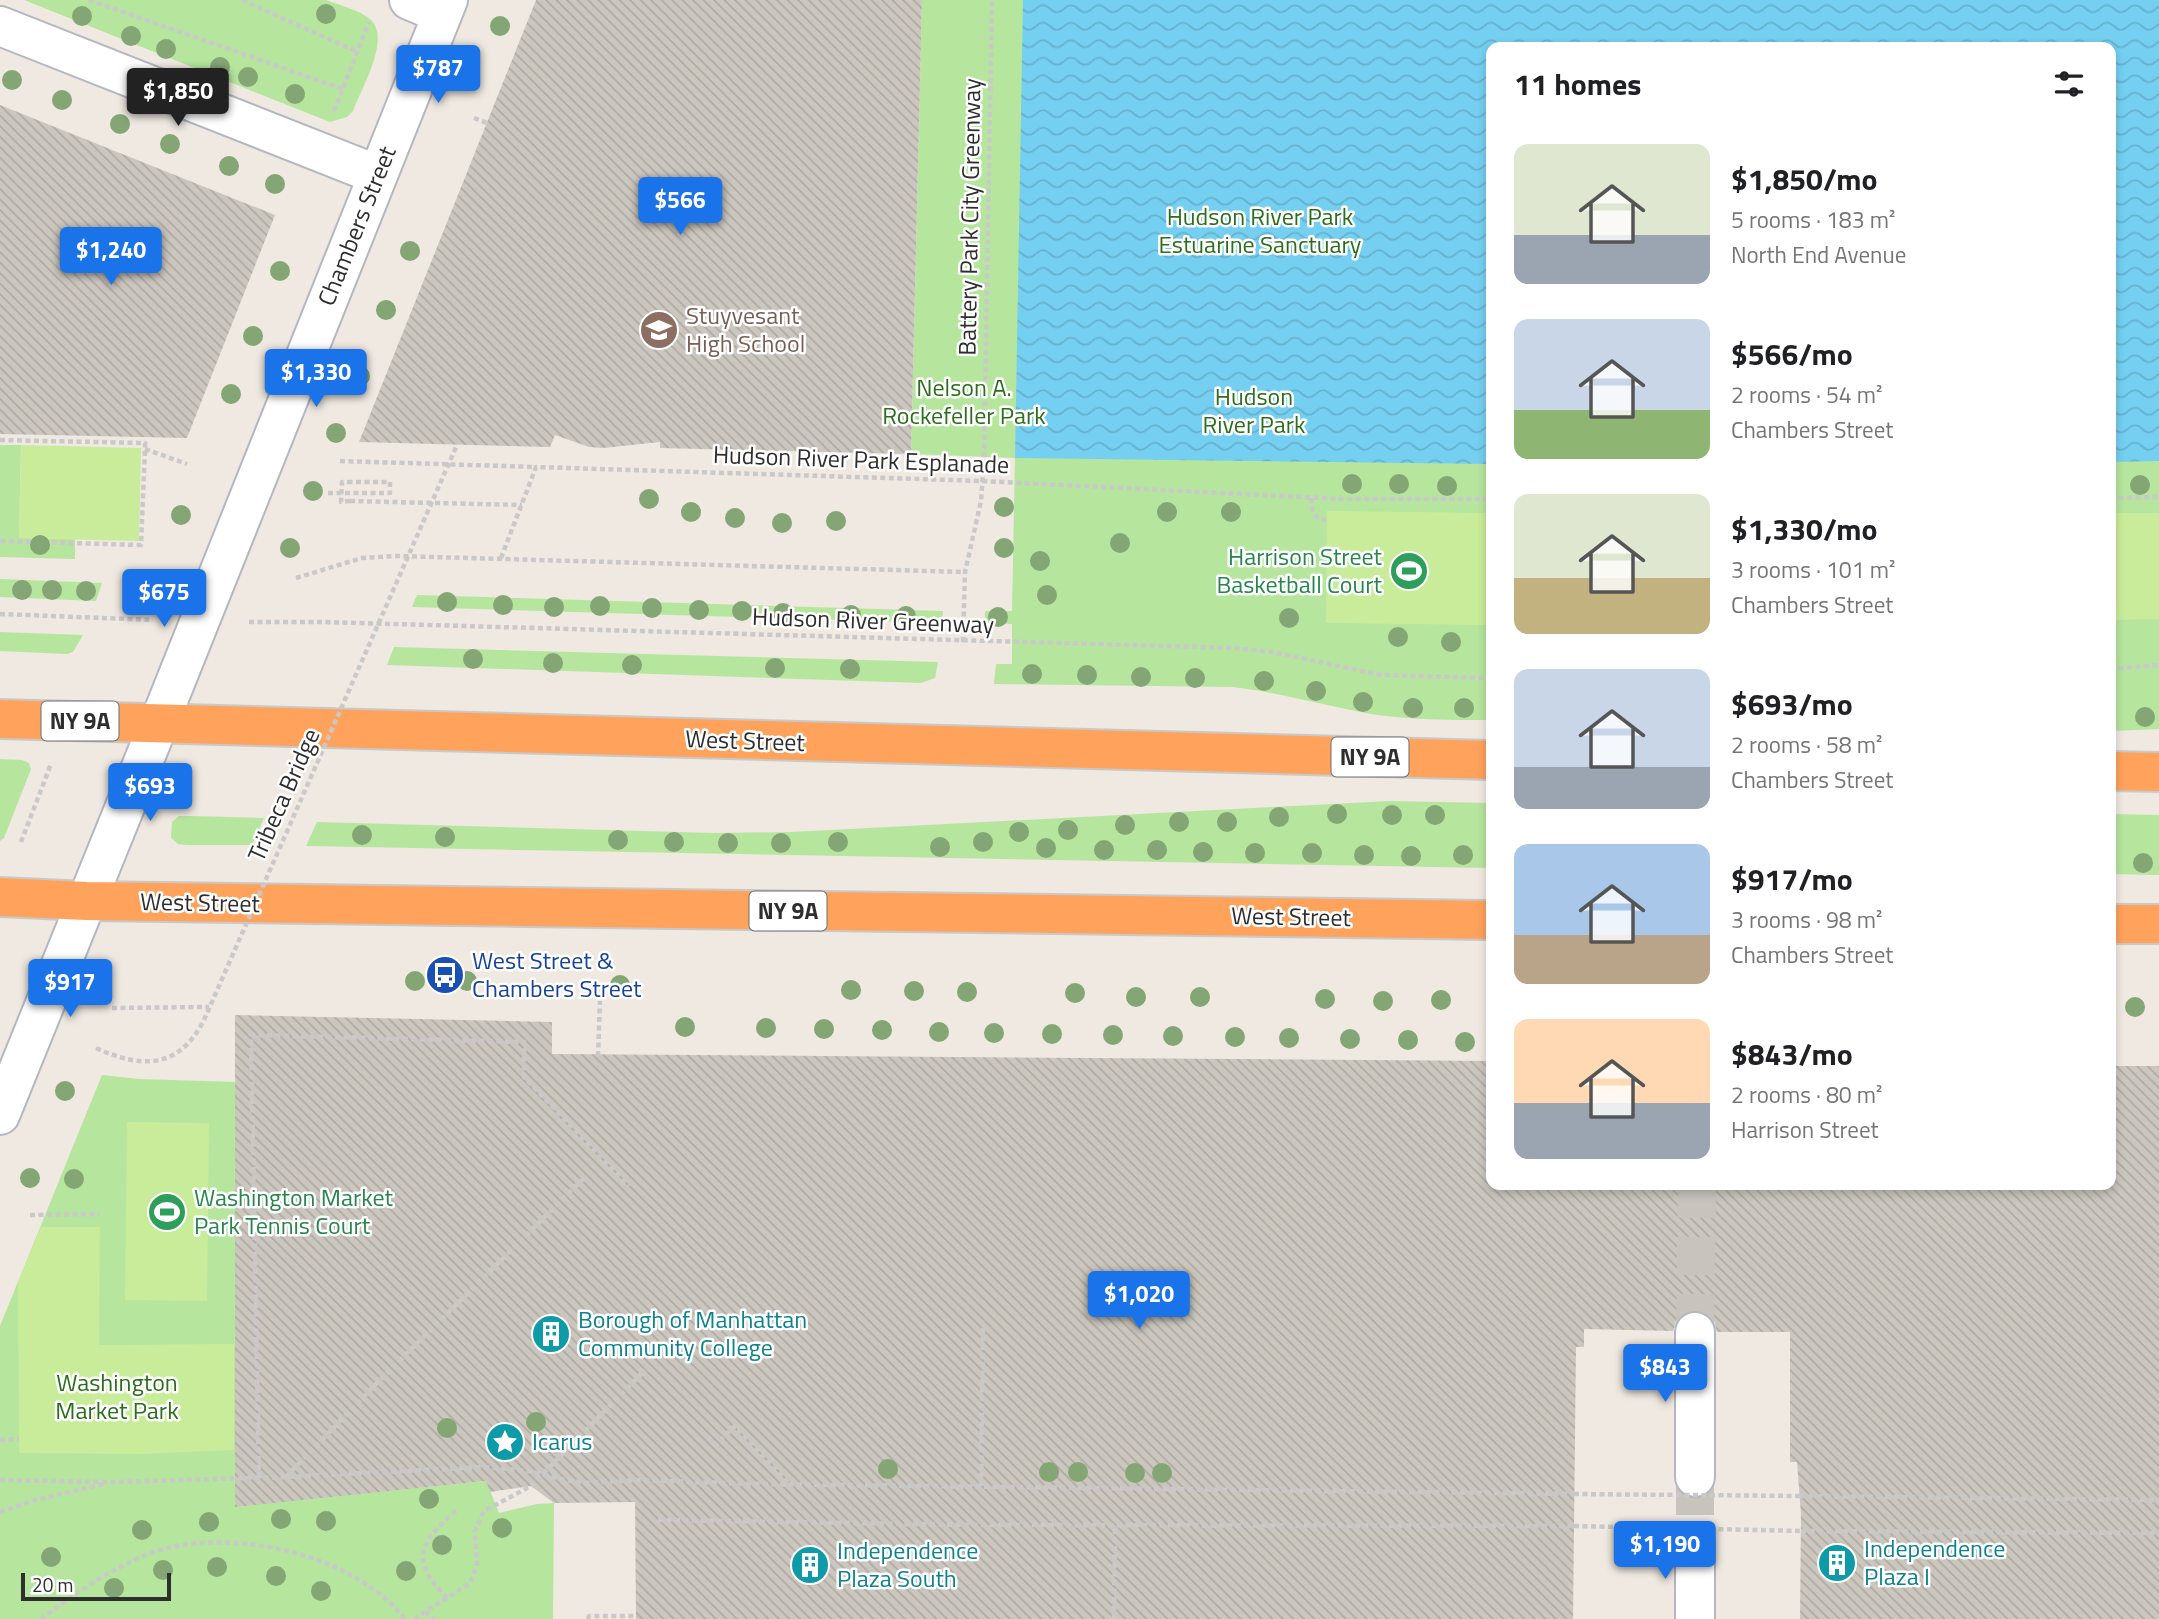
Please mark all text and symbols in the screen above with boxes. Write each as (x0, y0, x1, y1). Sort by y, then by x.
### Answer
pin: $787 (397, 46, 479, 105)
text: $787 (412, 50, 464, 85)
text: 11 homes (1514, 61, 1641, 107)
icon: filters (2050, 65, 2088, 103)
pin: $1,850 (121, 68, 235, 128)
text: $1,850 (143, 73, 213, 108)
street label: Battery Park City Greenway (949, 78, 989, 356)
street label: Chambers Street (308, 140, 405, 311)
text: $1,850/mo (1731, 156, 1877, 202)
icon: home (1570, 172, 1654, 256)
pin: $566 (639, 177, 721, 237)
text: $566 (654, 182, 706, 217)
park label: Hudson River Park Estuarine Sanctuary (1159, 198, 1362, 262)
text: 5 rooms · 183 m² (1731, 202, 1895, 237)
pin: $1,240 (54, 228, 168, 287)
text: $1,240 (76, 232, 146, 267)
text: North End Avenue (1731, 237, 1906, 272)
place label: Stuyvesant High School (686, 297, 805, 361)
school or university icon: Stuyvesant High School (638, 309, 680, 351)
text: $566/mo (1731, 331, 1853, 377)
icon: home (1570, 347, 1654, 431)
pin: $1,330 (259, 350, 373, 409)
text: $1,330 (281, 354, 351, 389)
park label: Nelson A. Rockefeller Park (882, 369, 1046, 433)
text: 2 rooms · 54 m² (1731, 377, 1882, 412)
park label: Hudson River Park (1202, 378, 1306, 442)
text: Chambers Street (1731, 412, 1893, 447)
street label: Hudson River Park Esplanade (712, 436, 1010, 482)
text: $1,330/mo (1731, 506, 1877, 552)
icon: home (1570, 522, 1654, 606)
place label: Harrison Street Basketball Court (1216, 538, 1383, 602)
sports icon: Harrison Street Basketball Court (1388, 550, 1430, 592)
text: 3 rooms · 101 m² (1731, 552, 1895, 587)
pin: $675 (123, 570, 205, 629)
text: $675 (138, 574, 190, 609)
text: Chambers Street (1731, 587, 1893, 622)
street label: Hudson River Greenway (751, 598, 995, 642)
text: $693/mo (1731, 681, 1853, 727)
icon: home (1570, 697, 1654, 781)
road number: NY 9A (42, 702, 119, 740)
street label: West Street (685, 720, 806, 760)
street label: Tribeca Bridge (238, 722, 328, 867)
text: 2 rooms · 58 m² (1731, 727, 1882, 762)
road number: NY 9A (1332, 737, 1408, 776)
text: Chambers Street (1731, 762, 1893, 797)
pin: $693 (109, 764, 191, 823)
text: $693 (124, 768, 176, 803)
text: $917/mo (1731, 856, 1853, 902)
icon: home (1570, 872, 1654, 956)
street label: West Street (140, 883, 261, 921)
road number: NY 9A (750, 891, 826, 930)
street label: West Street (1231, 897, 1352, 935)
text: 3 rooms · 98 m² (1731, 902, 1882, 937)
text: Chambers Street (1731, 937, 1893, 972)
place label: West Street & Chambers Street (472, 942, 642, 1006)
bus stop icon: West Street & Chambers Street (424, 954, 466, 996)
pin: $917 (29, 960, 111, 1019)
text: $917 (44, 964, 96, 999)
text: $843/mo (1731, 1031, 1853, 1077)
icon: home (1570, 1047, 1654, 1131)
text: 2 rooms · 80 m² (1731, 1077, 1882, 1112)
text: Harrison Street (1731, 1112, 1879, 1147)
place label: Washington Market Park Tennis Court (194, 1179, 393, 1243)
sports icon: Washington Market Park Tennis Court (146, 1191, 188, 1233)
pin: $1,020 (1082, 1272, 1196, 1331)
text: $1,020 (1104, 1276, 1174, 1311)
place label: Borough of Manhattan Community College (578, 1301, 807, 1365)
building icon: Borough of Manhattan Community College (530, 1313, 572, 1355)
pin: $843 (1624, 1344, 1706, 1404)
text: $843 (1639, 1349, 1691, 1384)
park label: Washington Market Park (55, 1364, 179, 1428)
place icon: Icarus (484, 1421, 526, 1463)
place label: Icarus (532, 1423, 592, 1459)
pin: $1,190 (1608, 1522, 1722, 1581)
text: $1,190 (1630, 1526, 1700, 1561)
place label: Independence Plaza I (1864, 1530, 2005, 1594)
place label: Independence Plaza South (837, 1532, 978, 1596)
building icon: Independence Plaza I (1816, 1542, 1858, 1584)
building icon: Independence Plaza South (789, 1544, 831, 1586)
scale bar (21, 1570, 172, 1602)
text: 20 m (32, 1570, 73, 1599)

